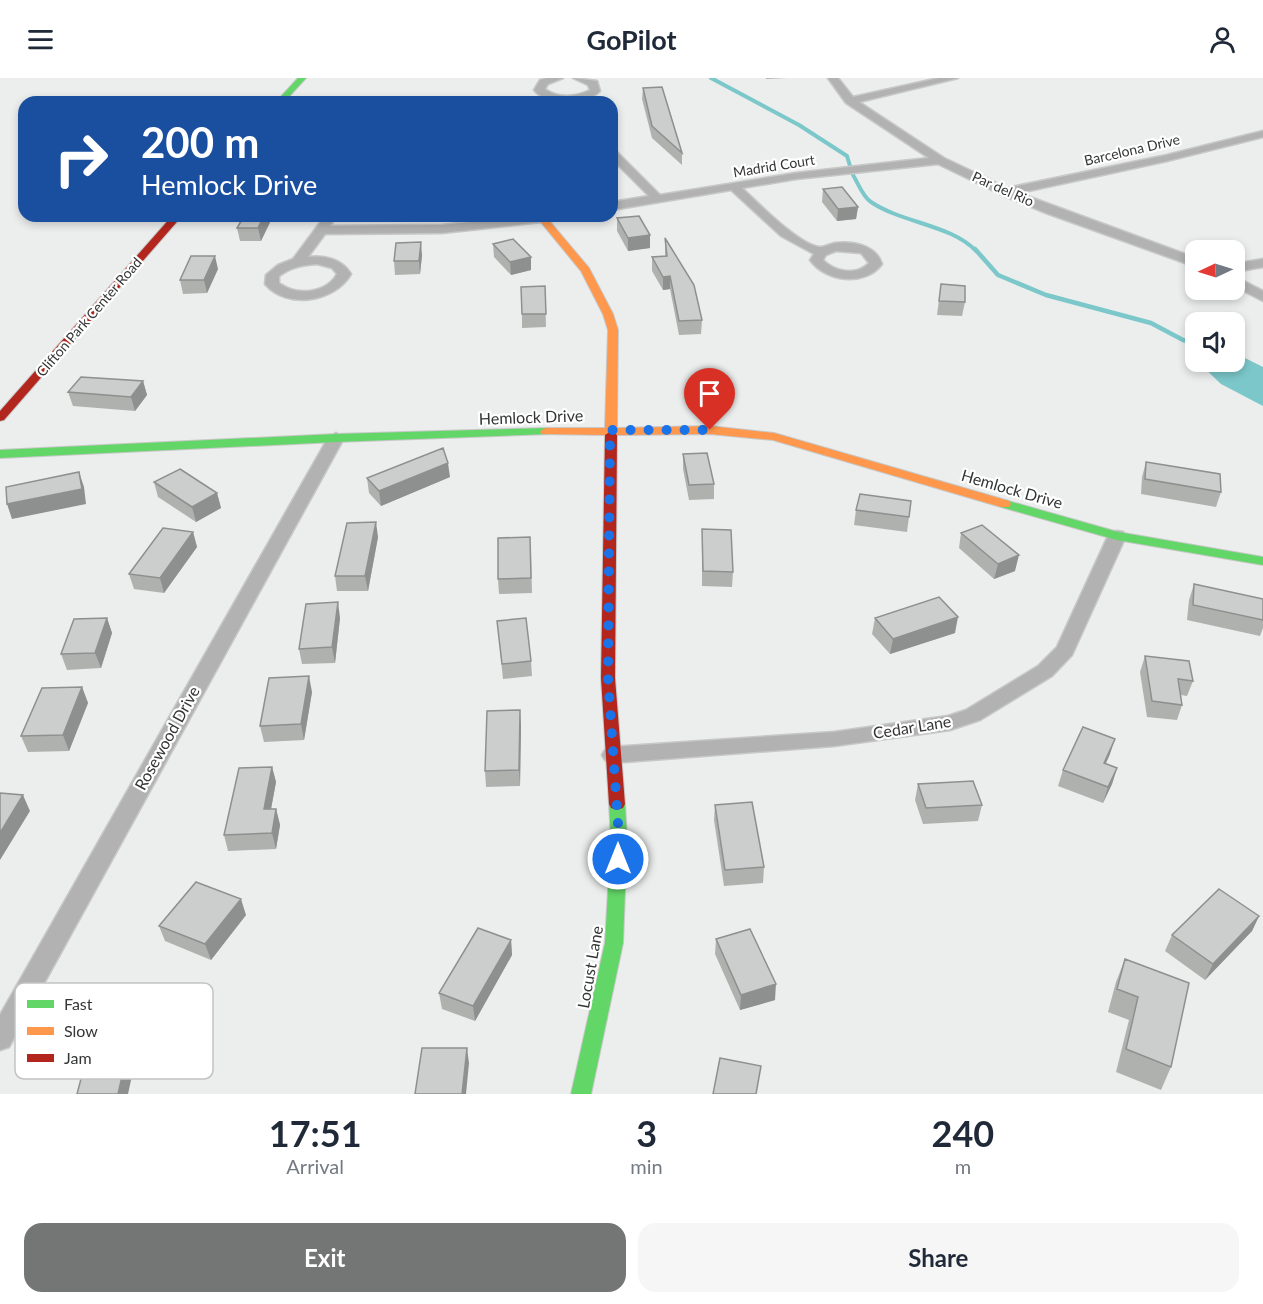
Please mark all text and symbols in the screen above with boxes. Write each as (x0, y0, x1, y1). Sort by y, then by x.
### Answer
icon: menu (24, 23, 57, 56)
text: GoPilot (586, 23, 677, 56)
icon: person (1206, 23, 1239, 56)
text: 200 m (141, 117, 259, 167)
icon: right (42, 120, 120, 198)
street label: Barcelona Drive (1082, 130, 1181, 169)
street label: Madrid Court (732, 151, 816, 180)
street label: Par del Rio (970, 167, 1037, 210)
text: Hemlock Drive (141, 168, 317, 201)
north arrow (1185, 240, 1245, 300)
map controls (1185, 240, 1245, 372)
street label: Clifton Park Center Road (32, 254, 145, 380)
button: sound (1185, 312, 1245, 372)
pin (684, 368, 735, 430)
icon: arrive (693, 377, 726, 410)
street label: Hemlock Drive (478, 405, 584, 428)
street label: Hemlock Drive (959, 465, 1065, 512)
street label: Rosewood Drive (130, 683, 203, 793)
street label: Cedar Lane (871, 711, 952, 742)
position arrow (586, 827, 650, 891)
street label: Locust Lane (573, 924, 606, 1010)
legend (15, 983, 213, 1079)
text: Fast (64, 994, 93, 1013)
text: Slow (64, 1021, 98, 1040)
text: Jam (64, 1048, 92, 1067)
text: 17:51 (269, 1111, 362, 1155)
text: 3 (636, 1111, 657, 1155)
text: 240 (932, 1111, 994, 1155)
text: Arrival (286, 1154, 344, 1178)
text: min (630, 1154, 663, 1178)
text: m (955, 1154, 971, 1178)
button: Exit (24, 1223, 626, 1292)
button: Share (638, 1223, 1239, 1292)

